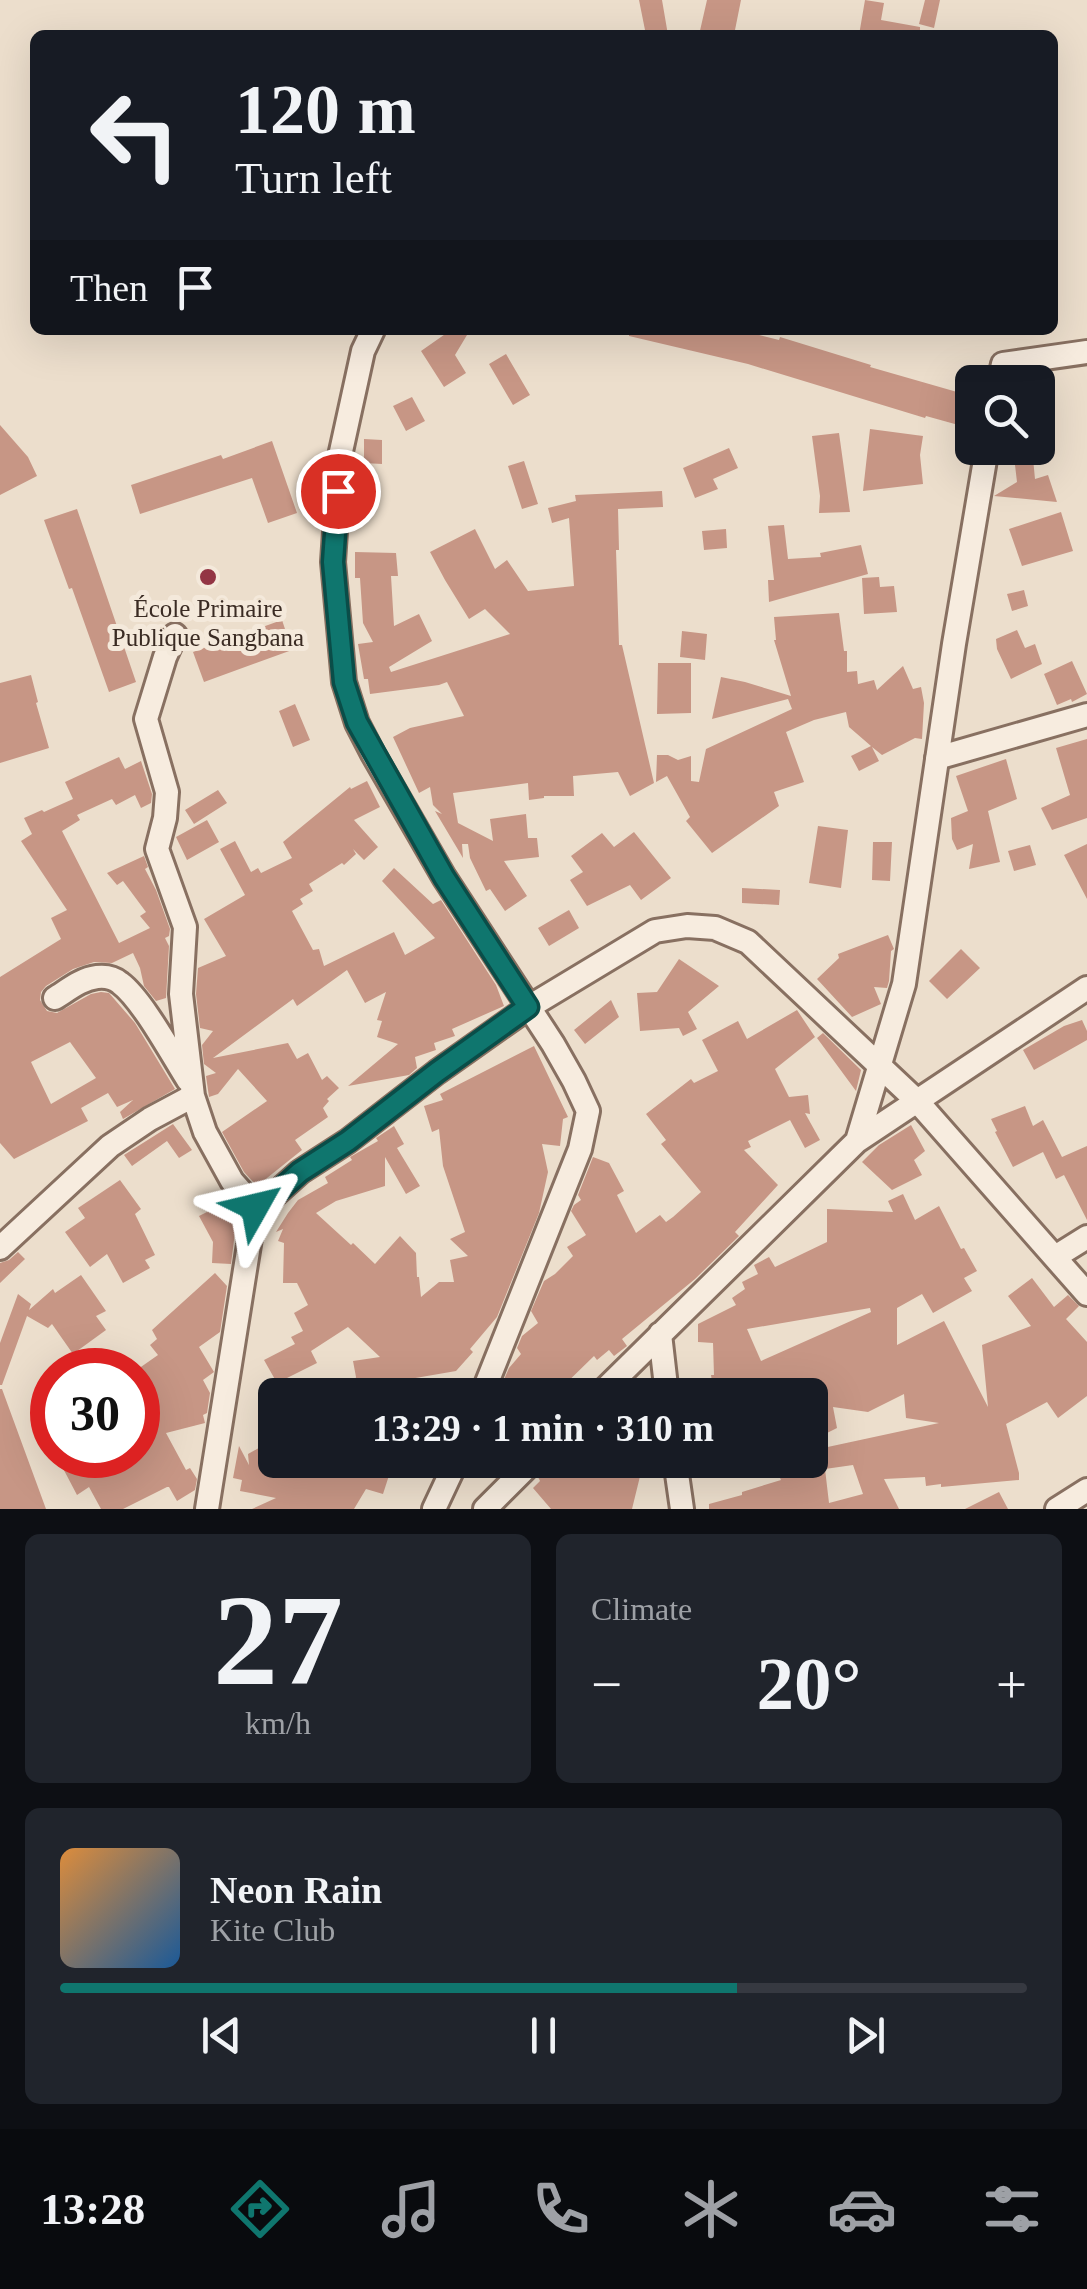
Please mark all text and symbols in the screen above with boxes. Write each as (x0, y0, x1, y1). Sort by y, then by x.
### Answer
icon: left (70, 70, 200, 200)
text: 120 m (235, 71, 416, 148)
text: Turn left (235, 153, 392, 203)
icon: arrive (168, 260, 223, 315)
text: Then (70, 267, 148, 309)
map controls (955, 365, 1055, 465)
button: search (955, 365, 1055, 465)
pin (296, 449, 381, 534)
icon: arrive (311, 464, 366, 519)
marker: École Primaire Publique Sangbana (197, 566, 219, 588)
place label: École Primaire Publique Sangbana (112, 595, 304, 651)
position arrow (203, 1155, 307, 1259)
speed limit sign: 30 (30, 1348, 160, 1478)
text: 13:29 · 1 min · 310 m (372, 1407, 714, 1449)
text: 27 (213, 1568, 343, 1712)
text: Climate (591, 1591, 692, 1627)
text: 20° (757, 1642, 862, 1725)
text: − (591, 1654, 622, 1715)
text: + (996, 1654, 1027, 1715)
text: km/h (245, 1705, 311, 1741)
text: Neon Rain (210, 1869, 382, 1911)
text: Kite Club (210, 1912, 335, 1948)
icon: previous (194, 2008, 249, 2063)
icon: pause (516, 2008, 571, 2063)
icon: next (838, 2008, 893, 2063)
icon: directions (225, 2174, 295, 2244)
icon: music (376, 2174, 446, 2244)
icon: phone (526, 2174, 596, 2244)
icon: climate (676, 2174, 746, 2244)
icon: car (827, 2174, 897, 2244)
icon: filters (977, 2174, 1047, 2244)
text: 13:28 (40, 2184, 145, 2234)

